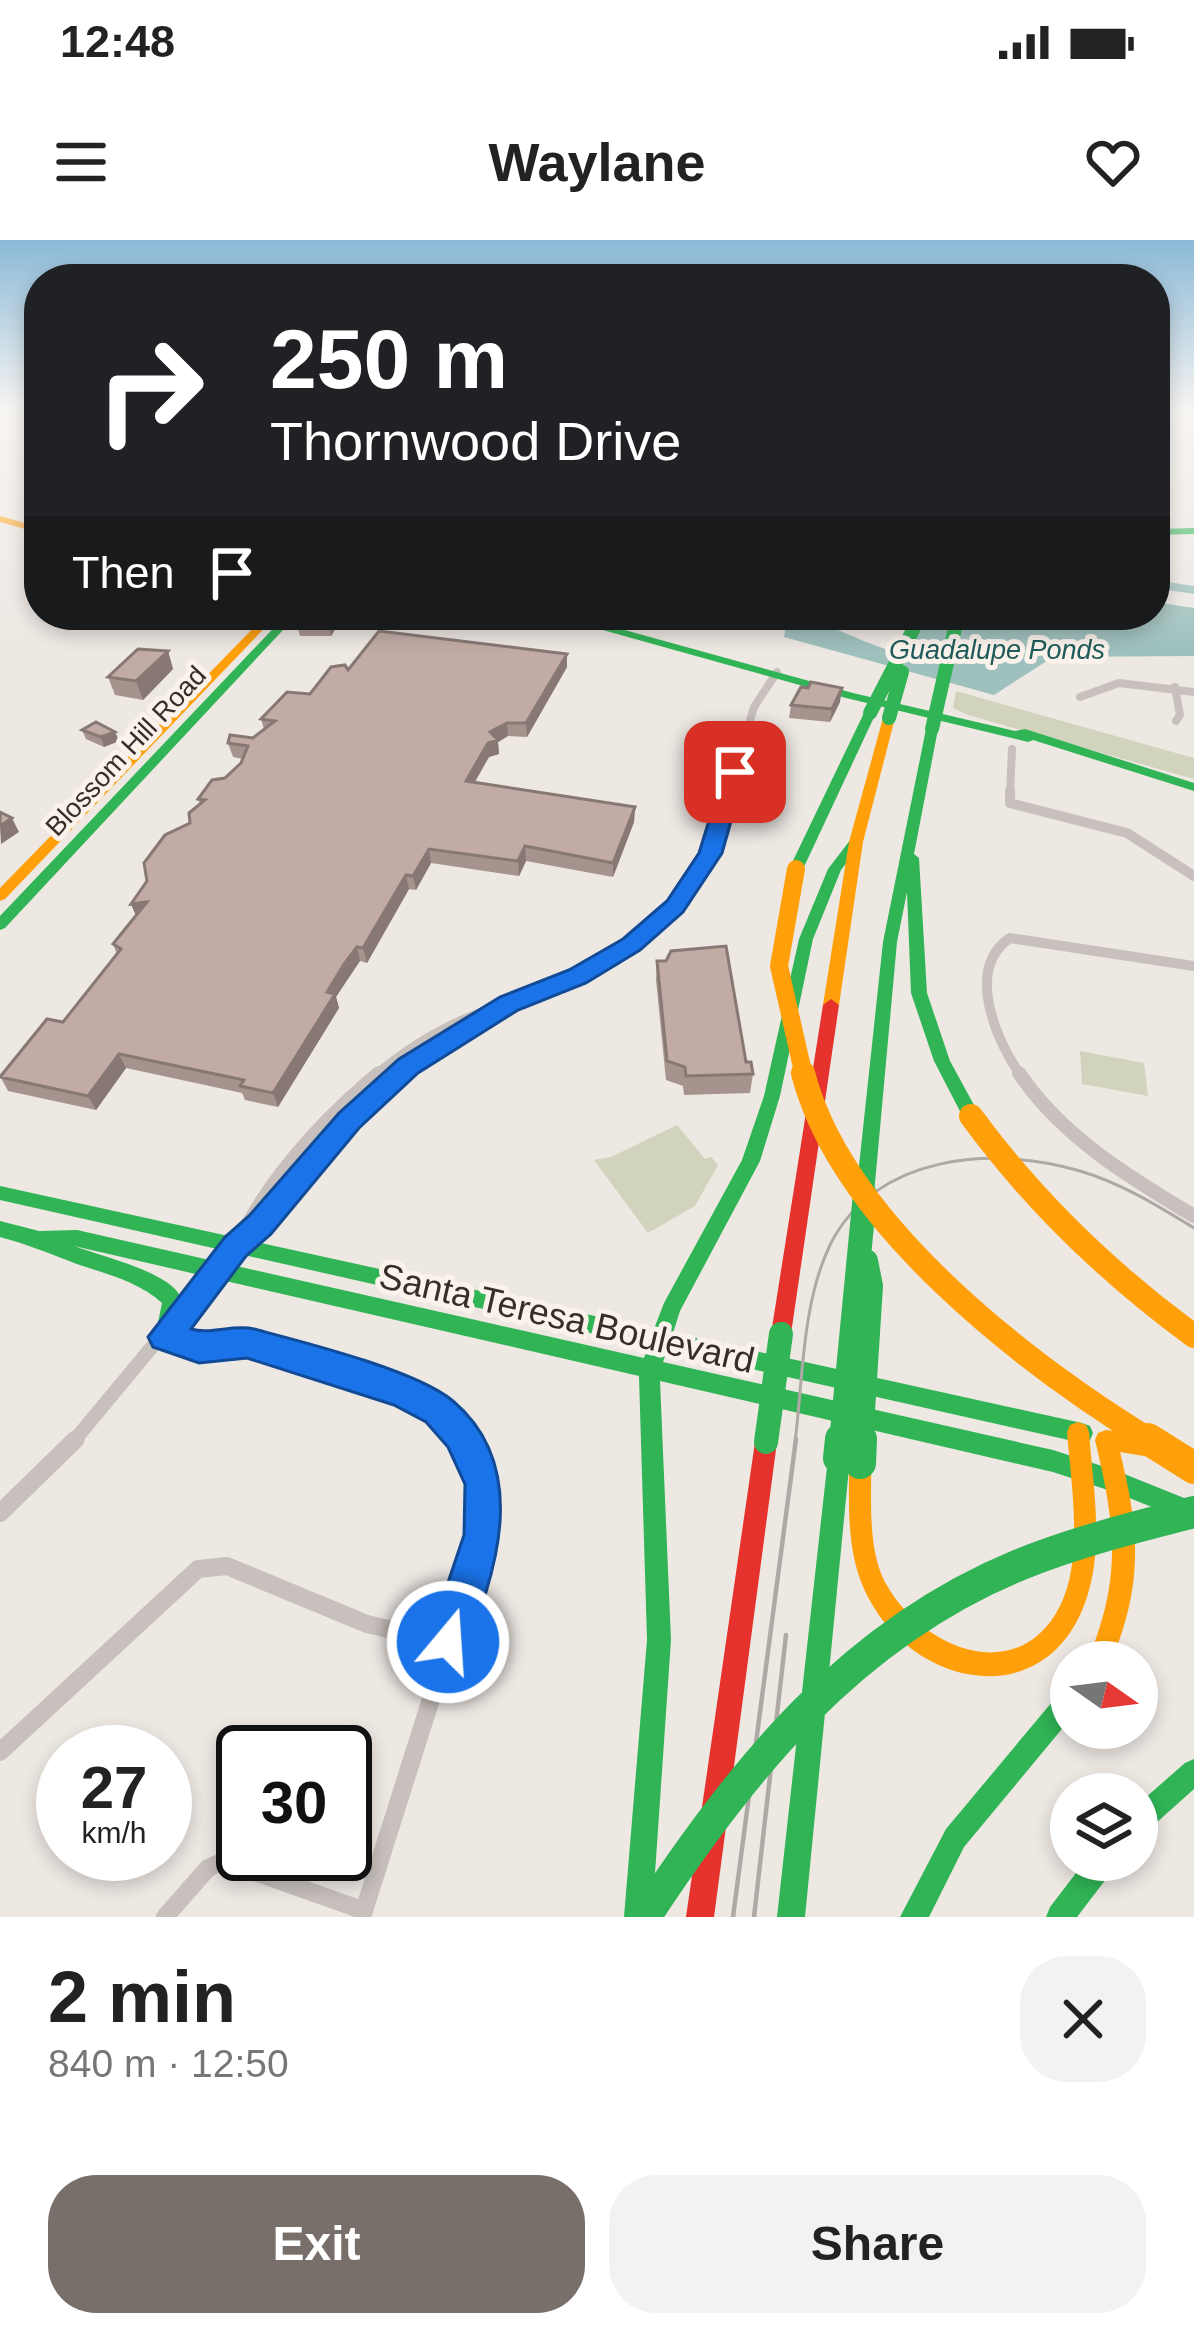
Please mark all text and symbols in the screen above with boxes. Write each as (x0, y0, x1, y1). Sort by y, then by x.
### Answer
text: 12:48 (60, 16, 175, 67)
icon: menu (48, 129, 114, 195)
icon: heart (1080, 129, 1146, 195)
text: Waylane (488, 132, 706, 192)
icon: right (72, 312, 228, 468)
text: 250 m (270, 312, 508, 406)
text: Thornwood Drive (270, 411, 681, 471)
icon: arrive (199, 540, 265, 606)
text: Then (72, 547, 175, 598)
water label: Guadalupe Ponds (889, 635, 1105, 665)
street label: Blossom Hill Road (40, 660, 212, 842)
pin (684, 721, 786, 823)
icon: arrive (702, 739, 768, 805)
street label: Santa Teresa Boulevard (376, 1255, 758, 1381)
position arrow (385, 1579, 511, 1705)
north arrow (1050, 1641, 1158, 1749)
map controls (1050, 1641, 1158, 1881)
speed limit sign: 30 (216, 1725, 372, 1881)
text: 27 (81, 1754, 147, 1821)
button: layers (1050, 1773, 1158, 1881)
text: km/h (81, 1816, 147, 1849)
button: close (1020, 1956, 1146, 2082)
text: 2 min (48, 1957, 236, 2037)
text: 840 m · 12:50 (48, 2042, 289, 2085)
button: Exit (48, 2175, 585, 2313)
button: Share (609, 2175, 1146, 2313)

